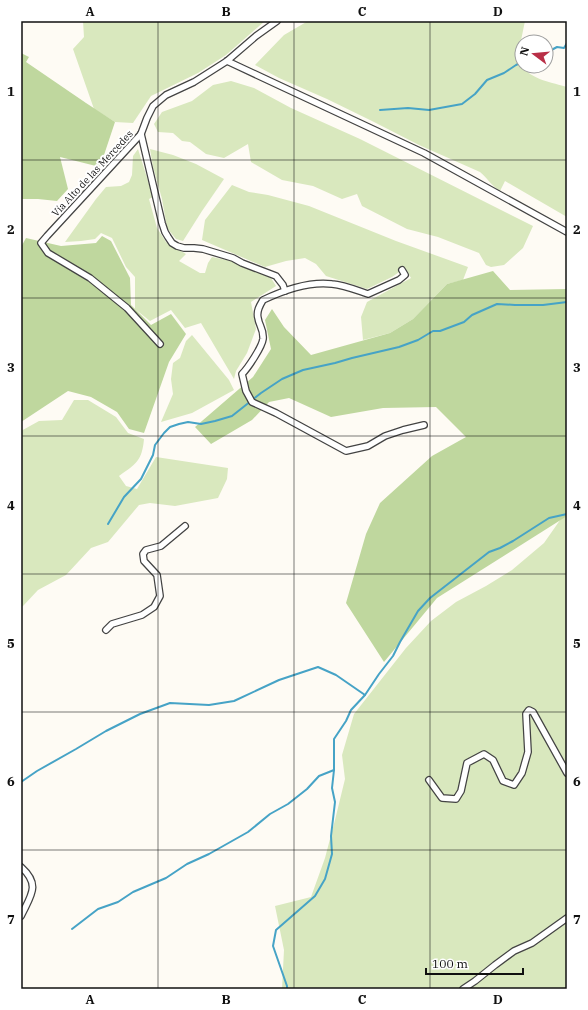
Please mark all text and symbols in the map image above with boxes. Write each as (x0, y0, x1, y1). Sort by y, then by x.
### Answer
text: A (85, 3, 95, 20)
text: B (221, 3, 231, 20)
text: C (358, 3, 367, 20)
text: D (493, 3, 503, 20)
north arrow (514, 34, 554, 74)
text: N (516, 45, 532, 57)
text: 1 (7, 83, 15, 100)
text: 1 (573, 83, 581, 100)
street label: Vía Alto de las Mercedes (49, 127, 136, 219)
text: 2 (7, 221, 15, 238)
text: 2 (573, 221, 581, 238)
text: 3 (7, 359, 15, 376)
text: 3 (573, 359, 581, 376)
text: 4 (7, 497, 15, 514)
text: 4 (573, 497, 581, 514)
text: 5 (7, 635, 15, 652)
text: 5 (573, 635, 581, 652)
text: 6 (7, 773, 15, 790)
text: 6 (573, 773, 581, 790)
text: 7 (7, 911, 15, 928)
text: 7 (573, 911, 581, 928)
scale bar (426, 950, 523, 976)
text: 100 m (432, 956, 468, 971)
text: A (85, 991, 95, 1008)
text: B (221, 991, 231, 1008)
text: C (358, 991, 367, 1008)
text: D (493, 991, 503, 1008)

